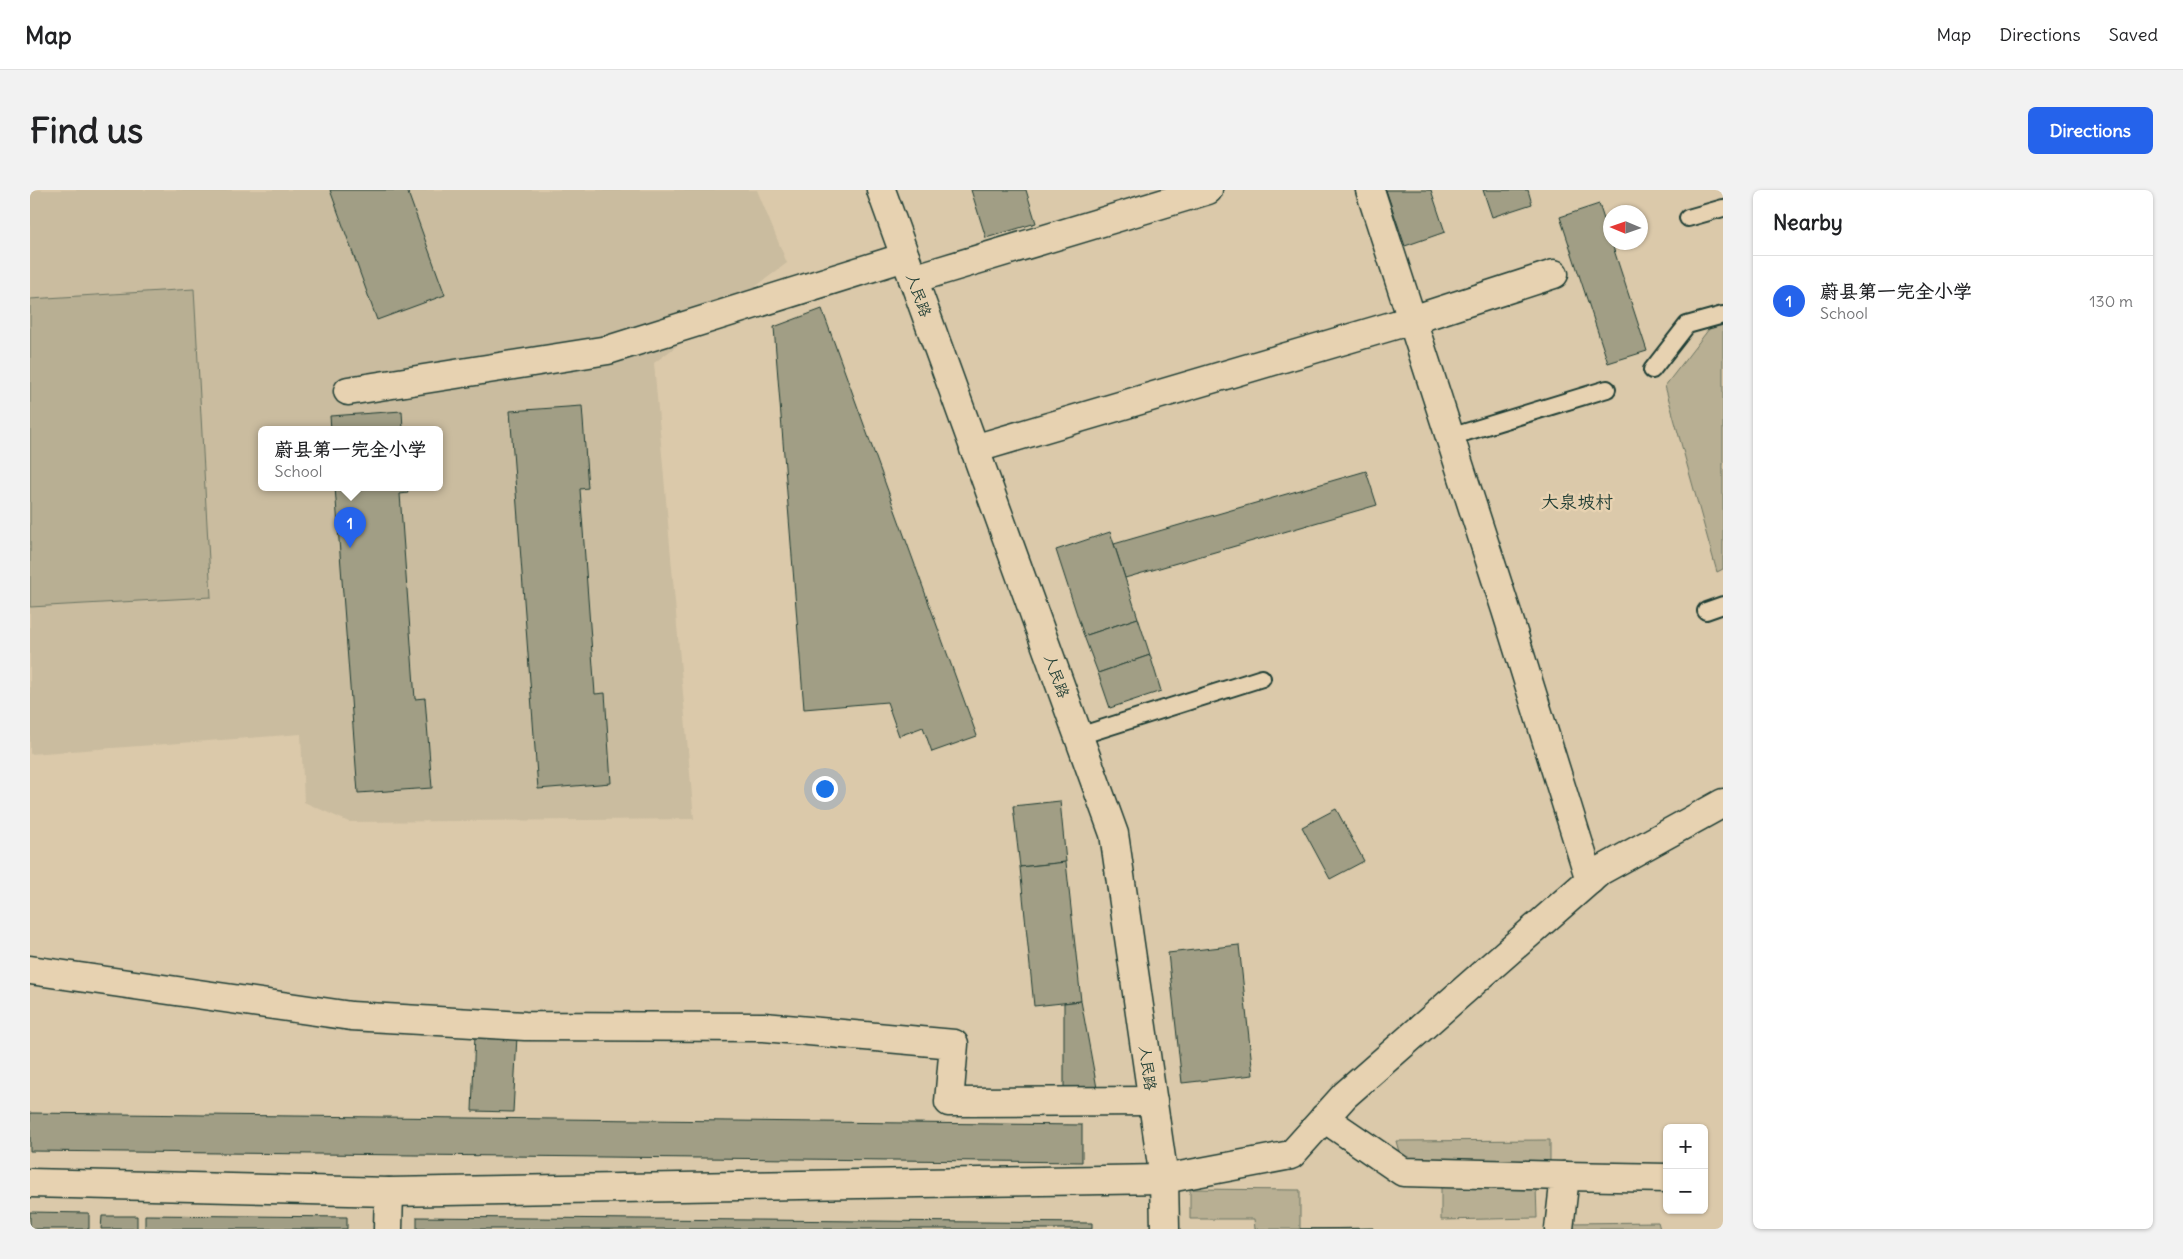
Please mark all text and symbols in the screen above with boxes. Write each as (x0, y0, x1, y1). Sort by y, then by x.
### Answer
text: Map (25, 20, 72, 50)
text: Map (1936, 23, 1971, 46)
text: Directions (1999, 23, 2081, 46)
text: Saved (2109, 23, 2158, 46)
button: Directions (2028, 107, 2153, 154)
text: Find us (30, 108, 143, 152)
north arrow (1603, 205, 1648, 250)
text: Nearby (1773, 209, 1843, 236)
street label: 人民路 (902, 271, 936, 319)
text: 蔚县第一完全小学 (1820, 279, 1972, 303)
text: 1 (1786, 291, 1792, 311)
text: 130 m (2089, 291, 2133, 311)
text: School (1820, 303, 1868, 323)
popup (258, 426, 443, 491)
text: 蔚县第一完全小学 (274, 437, 427, 461)
text: School (274, 461, 322, 481)
district label: 大泉坡村 (1541, 490, 1613, 513)
pin: 1 (334, 507, 366, 548)
street label: 人民路 (1040, 652, 1074, 700)
your location (812, 776, 838, 802)
street label: 人民路 (1135, 1044, 1161, 1092)
map controls (1663, 1124, 1708, 1214)
button: + (1663, 1124, 1708, 1169)
button: − (1663, 1169, 1708, 1214)

